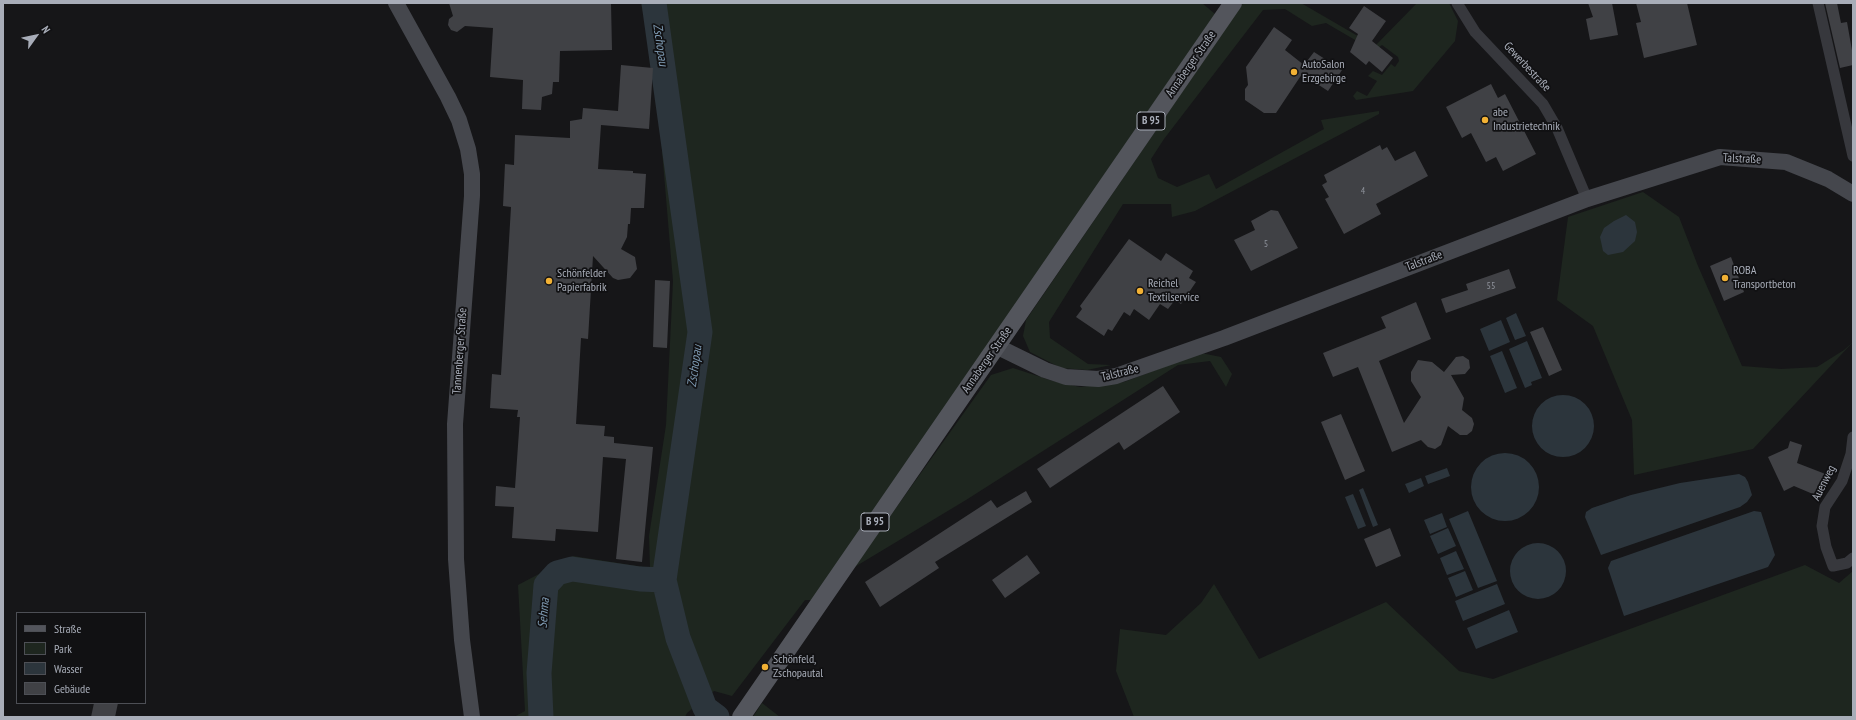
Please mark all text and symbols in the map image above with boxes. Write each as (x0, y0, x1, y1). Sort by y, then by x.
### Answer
north arrow (16, 16, 56, 56)
text: N (39, 23, 54, 36)
water label: Zschopau (649, 23, 671, 67)
street label: Annaberger Straße (1163, 28, 1219, 100)
street label: Gewerbestraße (1500, 39, 1554, 95)
place label: AutoSalon Erzgebirge (1302, 58, 1346, 86)
marker: AutoSalon Erzgebirge (1289, 67, 1299, 77)
place label: abe Industrietechnik (1493, 106, 1560, 134)
road number: B 95 (1137, 112, 1165, 130)
marker: abe Industrietechnik (1480, 115, 1490, 125)
street label: Talstraße (1723, 151, 1761, 167)
house number: 4 (1361, 185, 1365, 197)
house number: 5 (1264, 238, 1268, 250)
street label: Talstraße (1404, 247, 1444, 275)
place label: ROBA Transportbeton (1733, 264, 1796, 292)
place label: Schönfelder Papierfabrik (557, 267, 607, 295)
marker: ROBA Transportbeton (1720, 273, 1730, 283)
marker: Schönfelder Papierfabrik (544, 276, 554, 286)
place label: Reichel Textilservice (1148, 277, 1199, 305)
house number: 55 (1487, 280, 1495, 292)
marker: Reichel Textilservice (1135, 286, 1145, 296)
street label: Tannenberger Straße (450, 307, 470, 395)
street label: Annaberger Straße (959, 324, 1015, 396)
water label: Zschopau (684, 344, 706, 388)
street label: Talstraße (1100, 361, 1140, 385)
street label: Auenweg (1809, 463, 1839, 503)
road number: B 95 (861, 513, 889, 531)
water label: Sehma (535, 597, 553, 629)
legend (16, 612, 146, 704)
text: Straße (54, 621, 81, 636)
text: Park (54, 641, 72, 656)
place label: Schönfeld, Zschopautal (773, 653, 823, 681)
text: Wasser (54, 661, 83, 676)
marker: Schönfeld, Zschopautal (760, 662, 770, 672)
text: Gebäude (54, 681, 90, 696)

